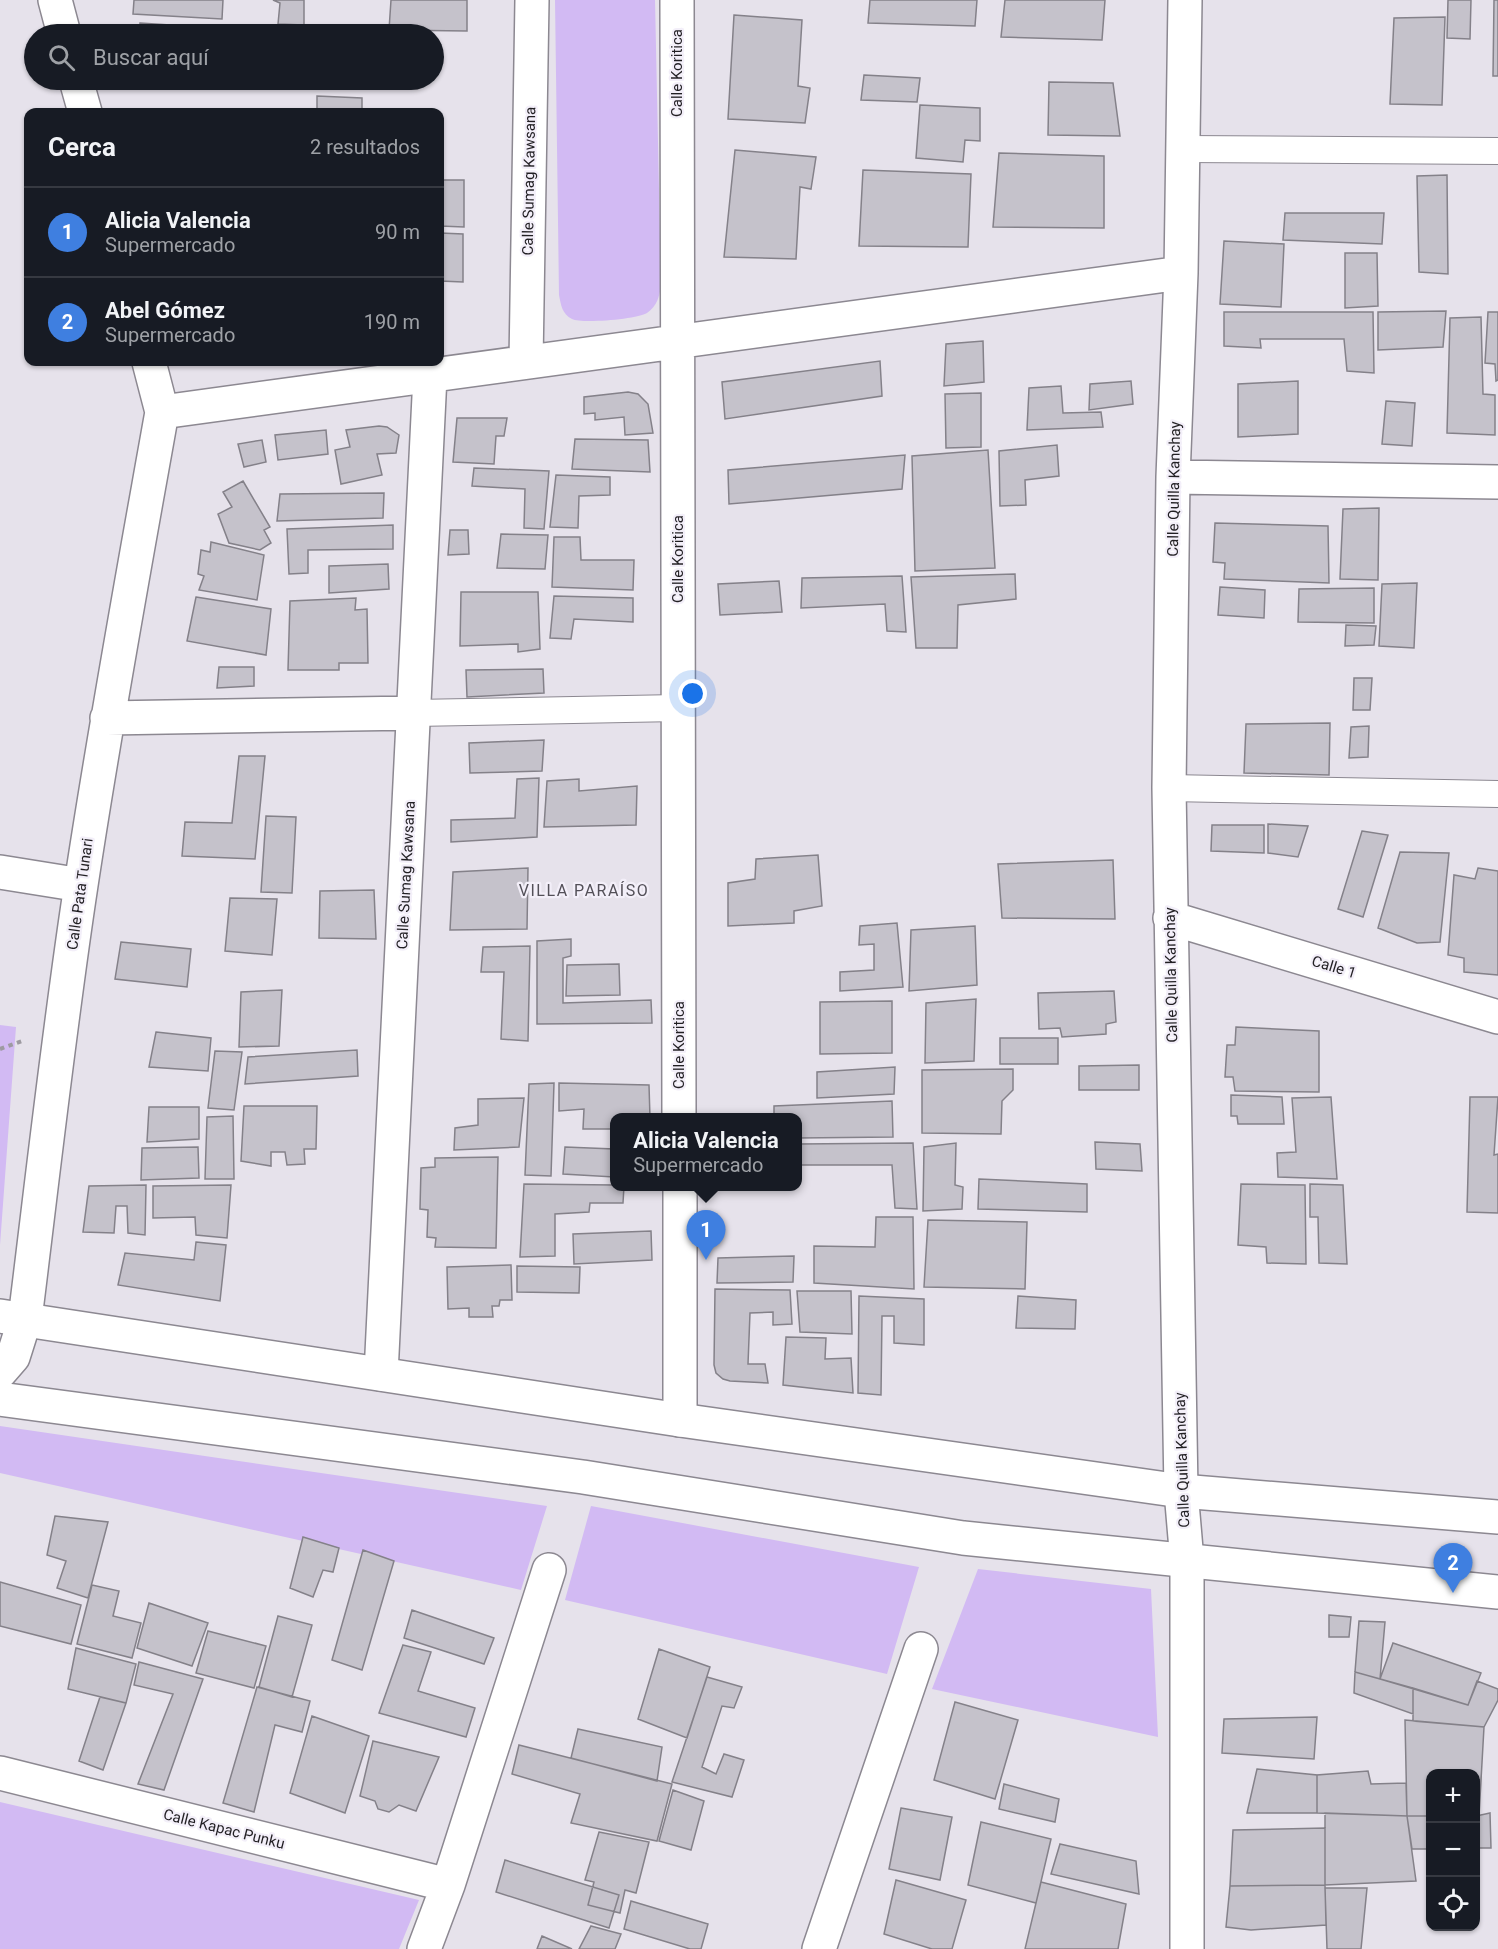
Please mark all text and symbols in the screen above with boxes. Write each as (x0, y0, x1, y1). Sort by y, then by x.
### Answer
search box (24, 24, 444, 90)
street label: Calle Koritica (668, 29, 686, 117)
icon: search (45, 41, 78, 74)
text: Buscar aquí (93, 45, 209, 70)
street label: Calle Sumag Kawsana (519, 106, 539, 256)
text: Cerca (48, 132, 116, 162)
text: 2 resultados (310, 135, 420, 159)
text: Alicia Valencia (105, 208, 251, 233)
text: 1 (62, 220, 73, 244)
text: 90 m (375, 220, 420, 244)
text: Supermercado (105, 233, 235, 257)
text: Abel Gómez (105, 298, 225, 323)
text: 2 (62, 310, 73, 334)
text: 190 m (364, 310, 420, 334)
text: Supermercado (105, 323, 235, 347)
street label: Calle Quilla Kanchay (1164, 421, 1184, 557)
street label: Calle Koritica (669, 515, 687, 603)
your location (678, 679, 707, 708)
street label: Calle Sumag Kawsana (393, 800, 419, 950)
street label: Calle Pata Tunari (63, 837, 97, 951)
district label: VILLA PARAÍSO (519, 881, 649, 900)
street label: Calle Quilla Kanchay (1161, 907, 1181, 1043)
street label: Calle 1 (1310, 952, 1358, 982)
street label: Calle Koritica (670, 1001, 688, 1089)
popup (610, 1113, 802, 1191)
text: Alicia Valencia (633, 1128, 779, 1153)
text: Supermercado (633, 1153, 763, 1177)
pin: 1 (686, 1210, 726, 1260)
street label: Calle Quilla Kanchay (1171, 1392, 1193, 1528)
pin: 2 (1434, 1544, 1472, 1593)
map controls (1426, 1769, 1480, 1931)
button: + (1426, 1769, 1480, 1823)
street label: Calle Kapac Punku (161, 1805, 287, 1853)
button: − (1426, 1823, 1480, 1877)
button: locate (1426, 1877, 1480, 1931)

